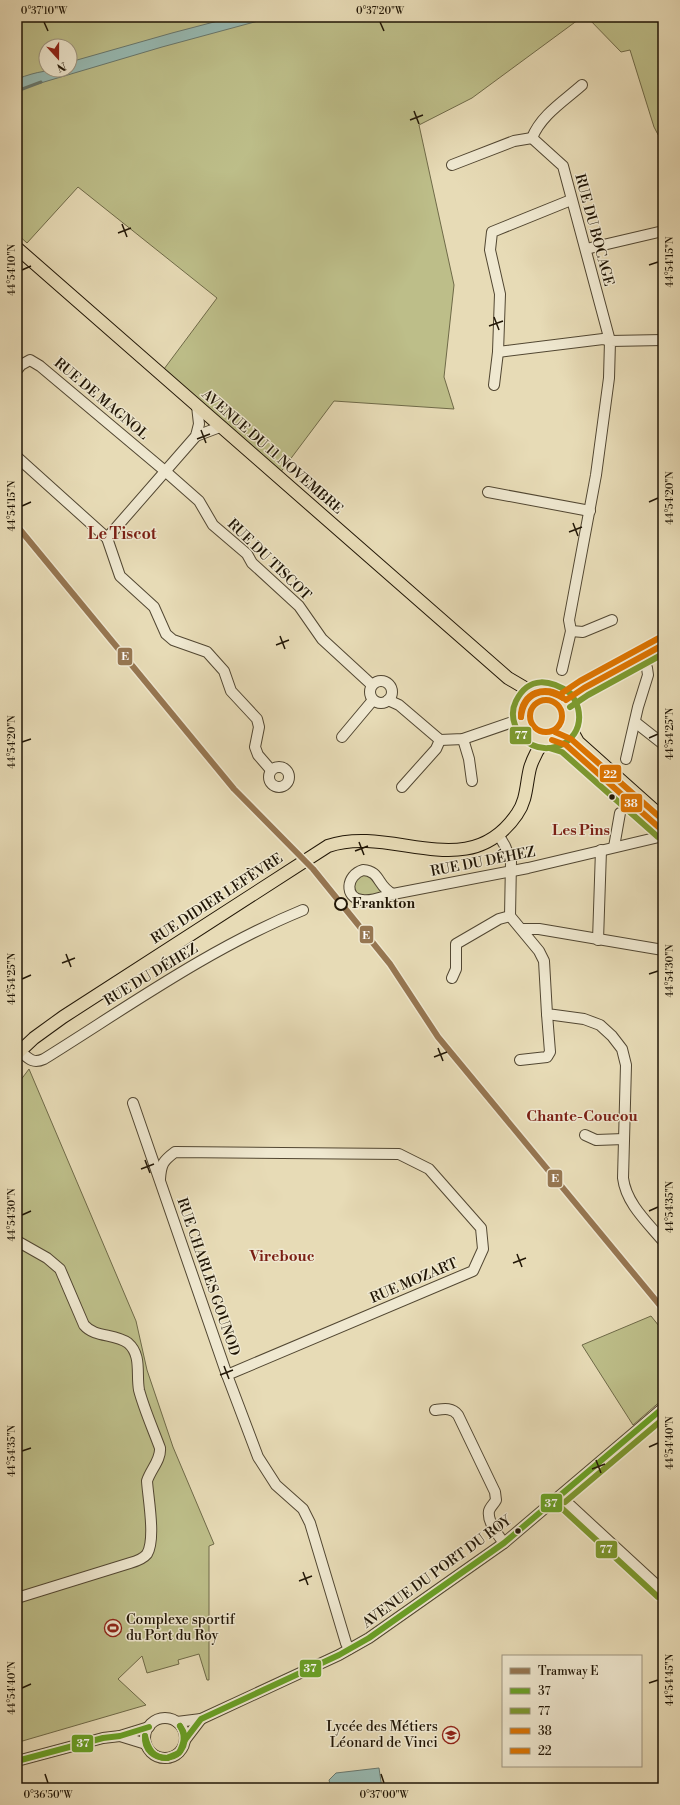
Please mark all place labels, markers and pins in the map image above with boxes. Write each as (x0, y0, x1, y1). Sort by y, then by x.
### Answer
unlabelled marker (607, 792, 617, 802)
place label: Frankton (352, 895, 415, 913)
marker: Frankton (334, 897, 348, 911)
unlabelled marker (513, 1526, 523, 1536)
place label: Complexe sportif du Port du Roy (126, 1611, 236, 1645)
sports icon: Complexe sportif du Port du Roy (103, 1618, 123, 1638)
place label: Lycée des Métiers Léonard de Vinci (326, 1718, 438, 1752)
school or university icon: Lycée des Métiers Léonard de Vinci (441, 1725, 461, 1745)

